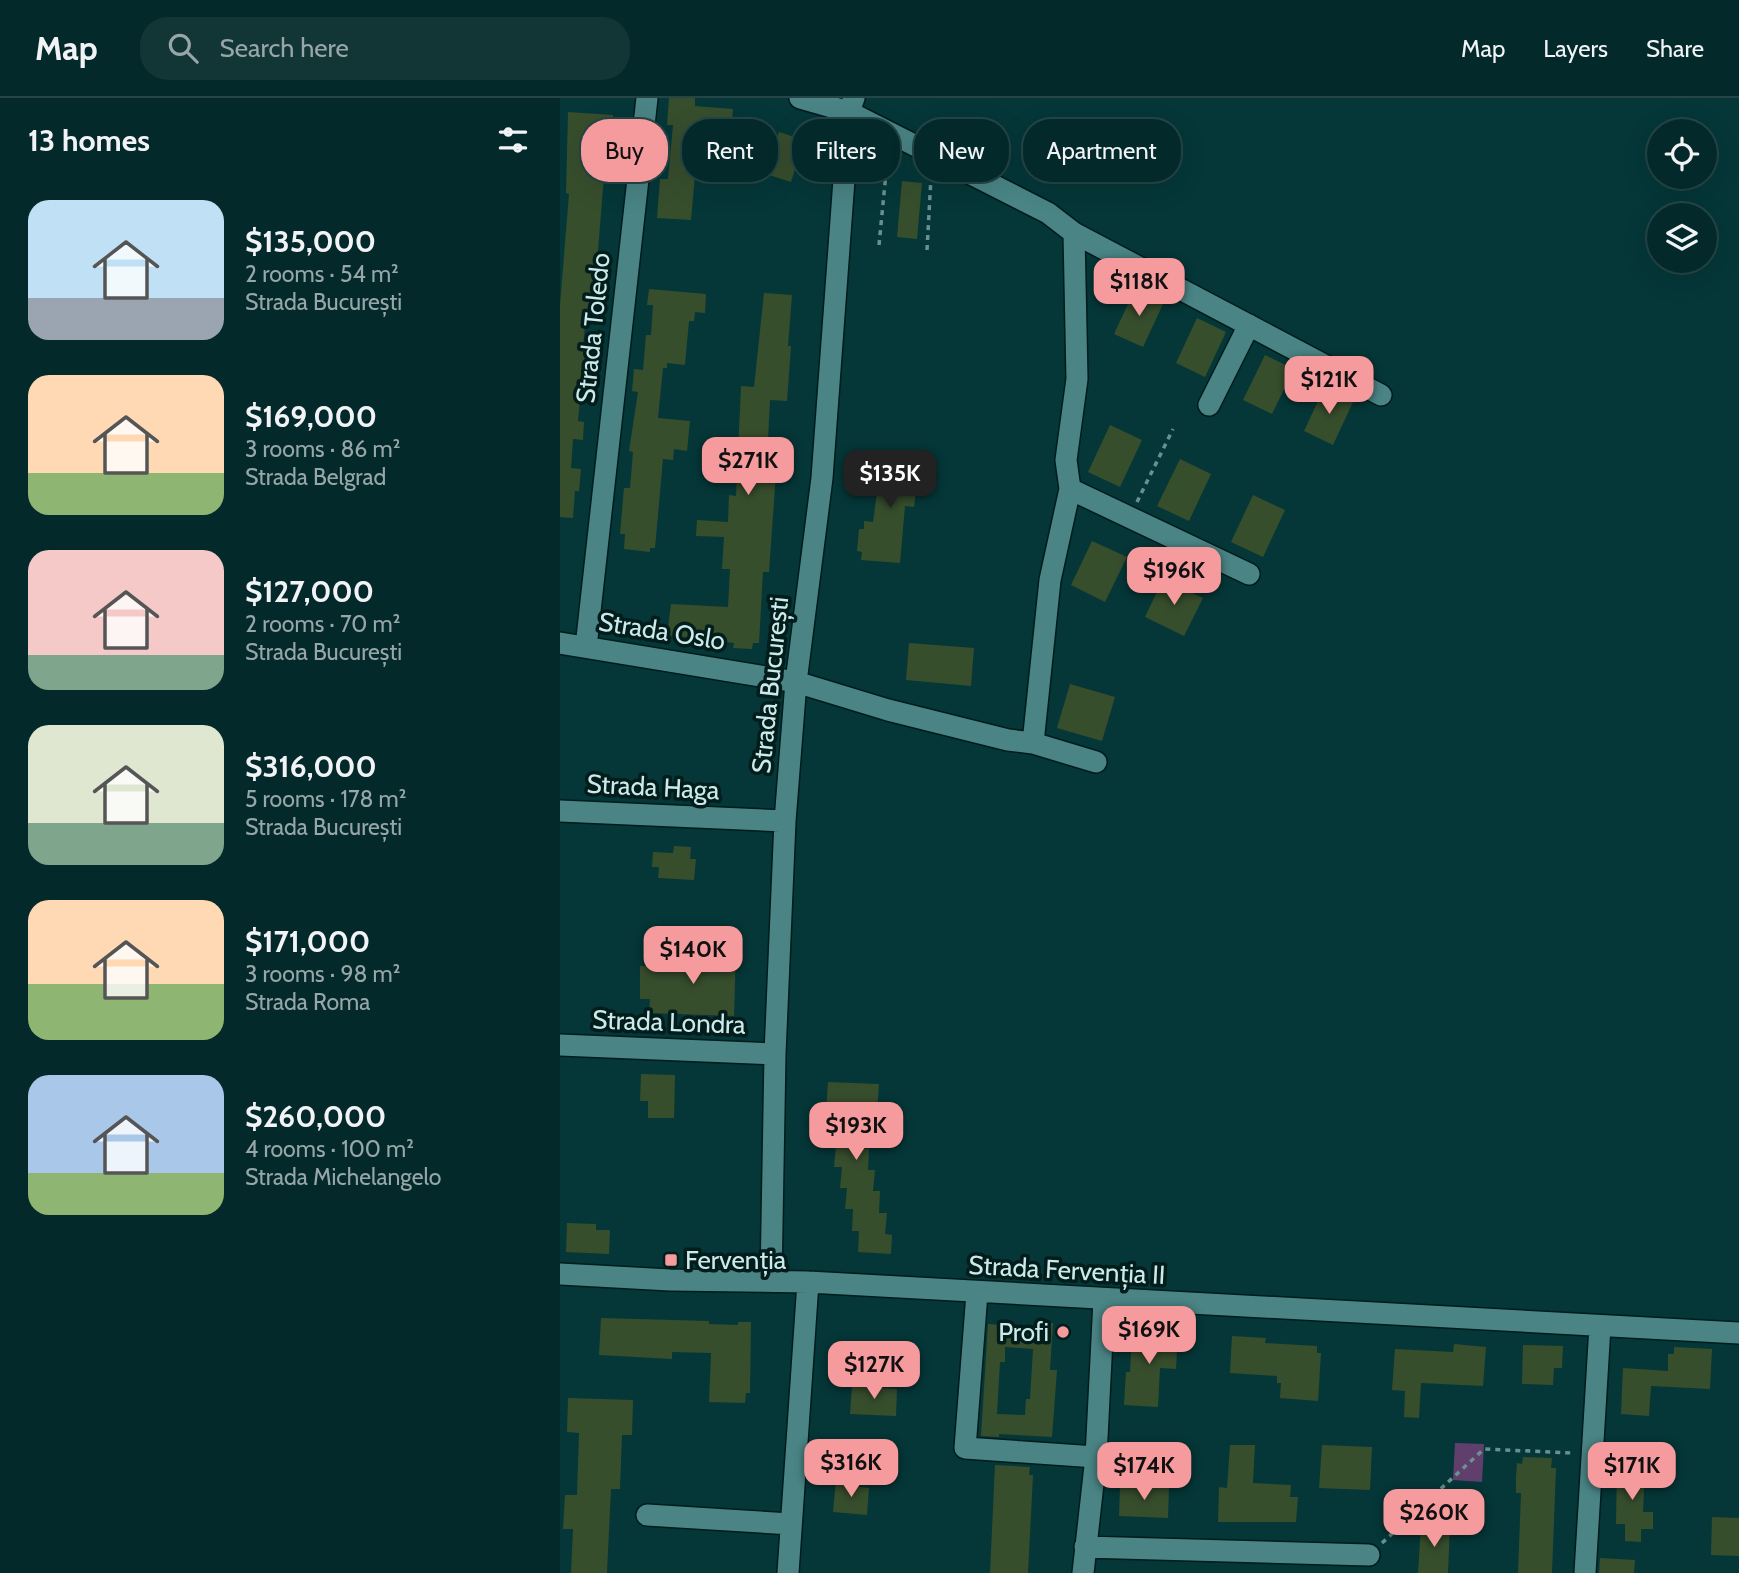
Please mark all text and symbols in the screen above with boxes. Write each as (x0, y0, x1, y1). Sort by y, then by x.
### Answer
search box (140, 17, 630, 80)
text: Map (35, 28, 98, 68)
icon: search (164, 29, 202, 67)
text: Search here (220, 32, 349, 64)
text: Map (1461, 34, 1505, 63)
text: Layers (1543, 34, 1608, 63)
text: Share (1646, 34, 1704, 63)
chip: Buy (581, 119, 668, 182)
chip: Rent (682, 119, 778, 182)
chip: Filters (792, 119, 900, 182)
chip: New (914, 119, 1009, 182)
chip: Apartment (1023, 119, 1181, 182)
map controls (1647, 119, 1717, 273)
button: locate (1647, 119, 1717, 189)
icon: filters (494, 121, 532, 159)
text: 13 homes (28, 122, 150, 159)
button: layers (1647, 203, 1717, 273)
text: $135,000 (245, 223, 376, 260)
icon: home (84, 228, 168, 312)
street label: Strada Toledo (569, 251, 617, 405)
pin: $118K (1090, 258, 1188, 318)
text: 2 rooms · 54 m² (245, 260, 399, 288)
text: $118K (1110, 267, 1168, 295)
text: Strada București (245, 288, 402, 316)
pin: $121K (1280, 356, 1378, 416)
text: $121K (1301, 365, 1357, 393)
text: $169,000 (245, 398, 377, 435)
icon: home (84, 403, 168, 487)
text: 3 rooms · 86 m² (245, 435, 400, 463)
pin: $271K (699, 438, 797, 497)
text: $271K (718, 446, 778, 474)
pin: $135K (841, 450, 939, 510)
text: $135K (860, 459, 921, 487)
text: Strada Belgrad (245, 463, 386, 491)
pin: $196K (1125, 547, 1223, 607)
text: $196K (1143, 556, 1205, 584)
text: $127,000 (245, 573, 374, 610)
icon: home (84, 578, 168, 662)
street label: Strada București (745, 595, 796, 775)
street label: Strada Oslo (596, 605, 728, 657)
text: 2 rooms · 70 m² (245, 610, 400, 638)
text: Strada București (245, 638, 402, 666)
text: $316,000 (245, 748, 377, 785)
icon: home (84, 753, 168, 837)
street label: Strada Haga (586, 768, 721, 806)
text: 5 rooms · 178 m² (245, 785, 406, 813)
text: Strada București (245, 813, 402, 841)
text: $171,000 (245, 923, 370, 960)
pin: $140K (644, 926, 742, 986)
icon: home (84, 928, 168, 1012)
text: $140K (660, 935, 726, 963)
text: 3 rooms · 98 m² (245, 960, 400, 988)
text: Strada Roma (245, 988, 370, 1016)
street label: Strada Londra (592, 1003, 747, 1041)
text: $260,000 (245, 1098, 386, 1135)
pin: $193K (807, 1102, 905, 1162)
icon: home (84, 1103, 168, 1187)
text: $193K (825, 1111, 887, 1139)
text: 4 rooms · 100 m² (245, 1135, 414, 1163)
text: Strada Michelangelo (245, 1163, 442, 1191)
place label: Fervenția (685, 1244, 787, 1277)
street label: Strada Fervenția II (968, 1249, 1166, 1292)
marker: Fervenția (663, 1252, 679, 1268)
pin: $169K (1100, 1306, 1198, 1366)
text: $169K (1118, 1315, 1180, 1343)
place label: Profi (998, 1316, 1049, 1348)
marker: Profi (1055, 1324, 1071, 1340)
pin: $127K (825, 1342, 923, 1401)
text: $127K (844, 1350, 904, 1378)
pin: $316K (802, 1440, 900, 1499)
pin: $174K (1095, 1442, 1193, 1502)
pin: $171K (1583, 1442, 1681, 1502)
text: $316K (820, 1448, 882, 1476)
text: $174K (1113, 1451, 1175, 1479)
text: $171K (1604, 1451, 1660, 1479)
pin: $260K (1385, 1490, 1483, 1549)
text: $260K (1399, 1498, 1469, 1526)

